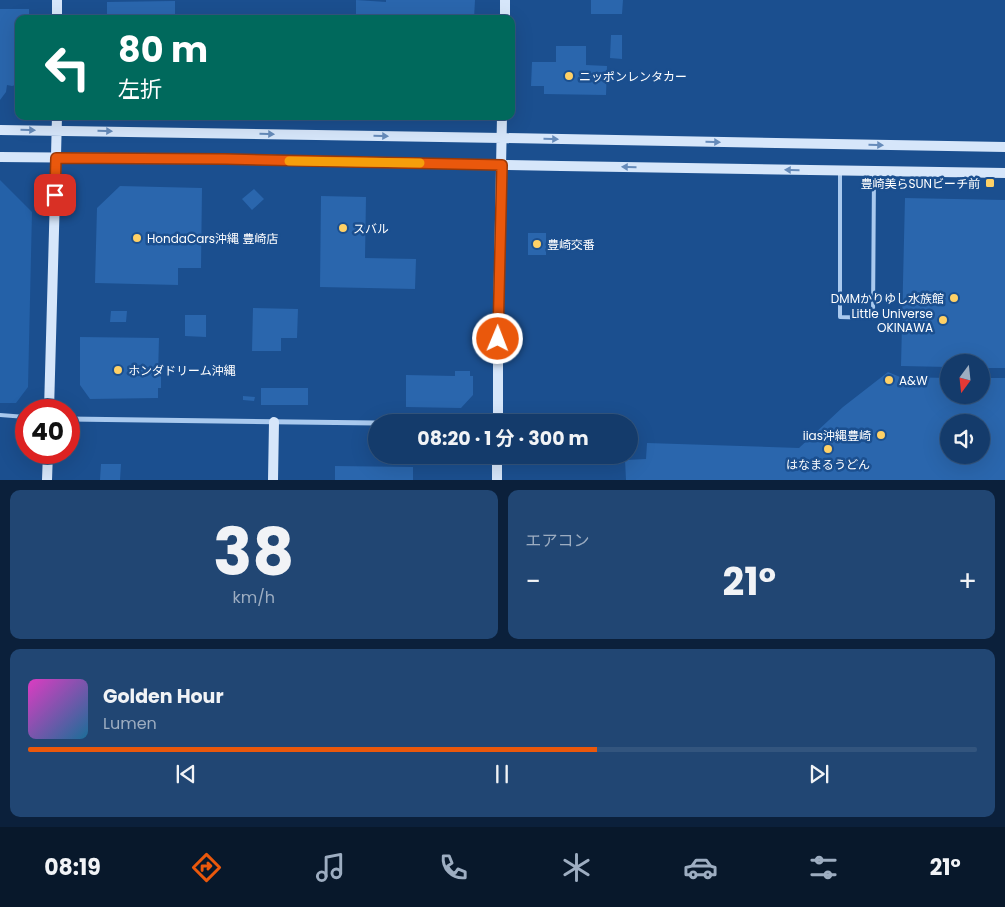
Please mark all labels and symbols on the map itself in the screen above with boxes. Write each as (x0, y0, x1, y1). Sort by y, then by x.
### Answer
place label: ニッポンレンタカー (579, 68, 687, 85)
marker: ニッポンレンタカー (563, 70, 575, 82)
one-way arrow (20, 126, 36, 134)
one-way arrow (97, 127, 113, 135)
one-way arrow (260, 130, 276, 138)
one-way arrow (373, 132, 389, 140)
one-way arrow (543, 135, 559, 143)
one-way arrow (705, 138, 721, 146)
one-way arrow (868, 141, 884, 149)
one-way arrow (621, 163, 637, 171)
one-way arrow (783, 166, 799, 174)
pin (34, 174, 76, 216)
place label: 豊崎美らSUNビーチ前 (860, 175, 980, 192)
marker: 豊崎美らSUNビーチ前 (984, 177, 996, 189)
place label: スバル (353, 220, 389, 237)
marker: スバル (337, 222, 349, 234)
place label: HondaCars沖縄 豊崎店 (147, 230, 278, 247)
marker: HondaCars沖縄 豊崎店 (131, 232, 143, 244)
place label: 豊崎交番 (547, 236, 595, 253)
marker: 豊崎交番 (531, 238, 543, 250)
place label: DMMかりゆし水族館 (831, 290, 944, 307)
marker: DMMかりゆし水族館 (948, 292, 960, 304)
place label: Little Universe OKINAWA (851, 305, 933, 336)
position arrow (471, 312, 523, 364)
marker: Little Universe OKINAWA (937, 314, 949, 326)
north arrow (940, 354, 990, 404)
place label: ホンダドリーム沖縄 (128, 362, 236, 379)
marker: ホンダドリーム沖縄 (112, 364, 124, 376)
place label: A&W (899, 372, 928, 389)
marker: A&W (883, 374, 895, 386)
speed limit sign: 40 (15, 399, 80, 464)
place label: iias沖縄豊崎 (803, 427, 871, 444)
marker: iias沖縄豊崎 (875, 429, 887, 441)
marker: はなまるうどん (822, 443, 834, 455)
place label: はなまるうどん (786, 456, 870, 473)

